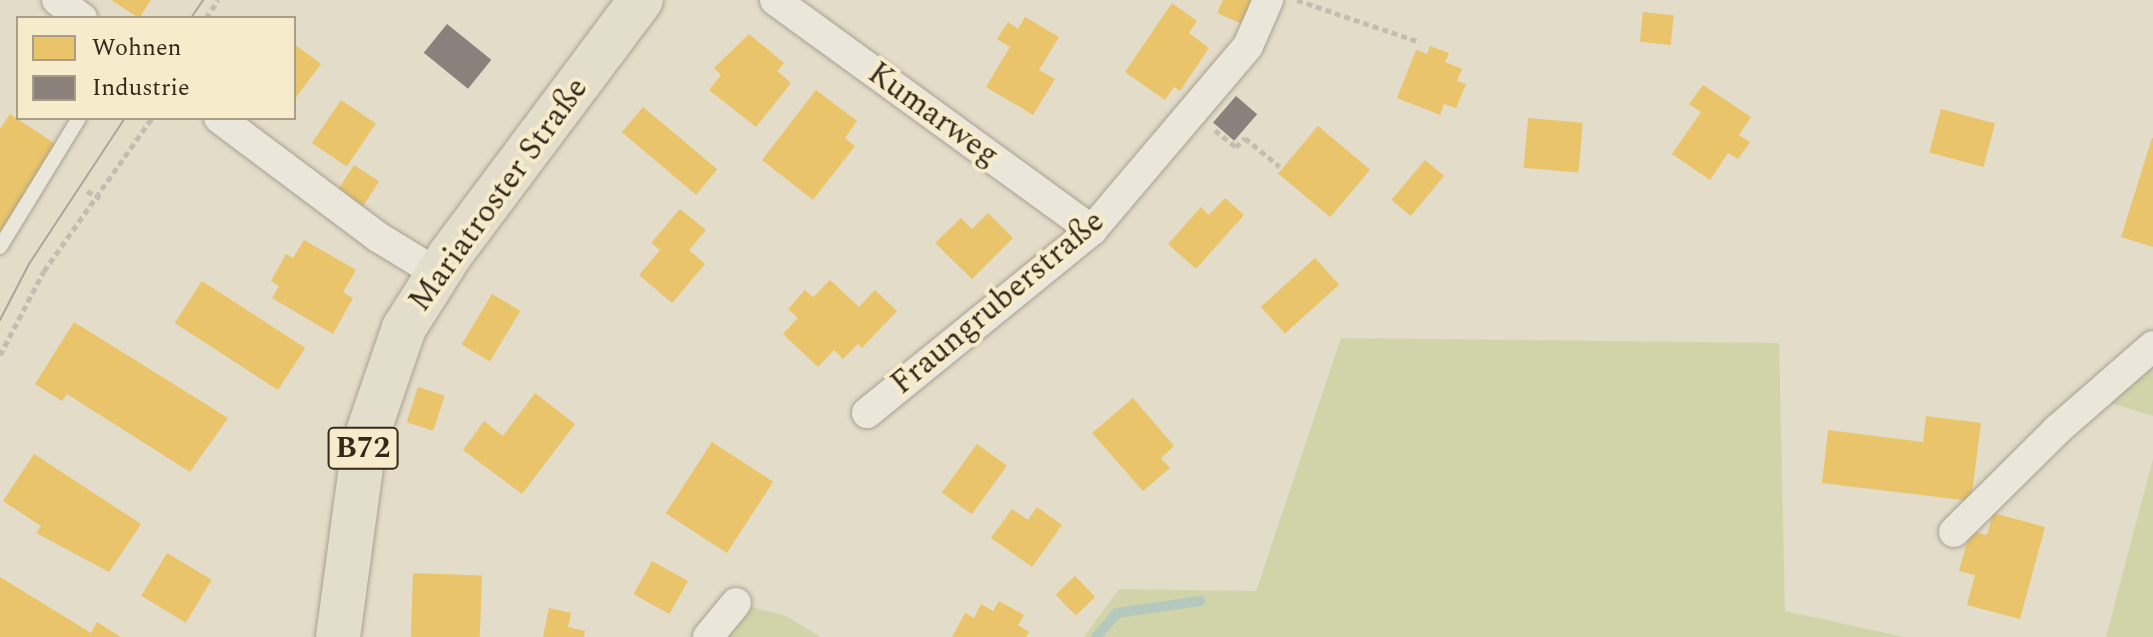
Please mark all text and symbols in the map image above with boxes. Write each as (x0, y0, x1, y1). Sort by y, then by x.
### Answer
legend (16, 16, 296, 120)
text: Wohnen (92, 30, 182, 66)
street label: Kumarweg (860, 55, 1006, 175)
text: Industrie (92, 70, 190, 106)
street label: Mariatroster Straße (401, 71, 597, 319)
street label: Fraungruberstraße (884, 203, 1112, 403)
road number: B72 (327, 422, 399, 474)

